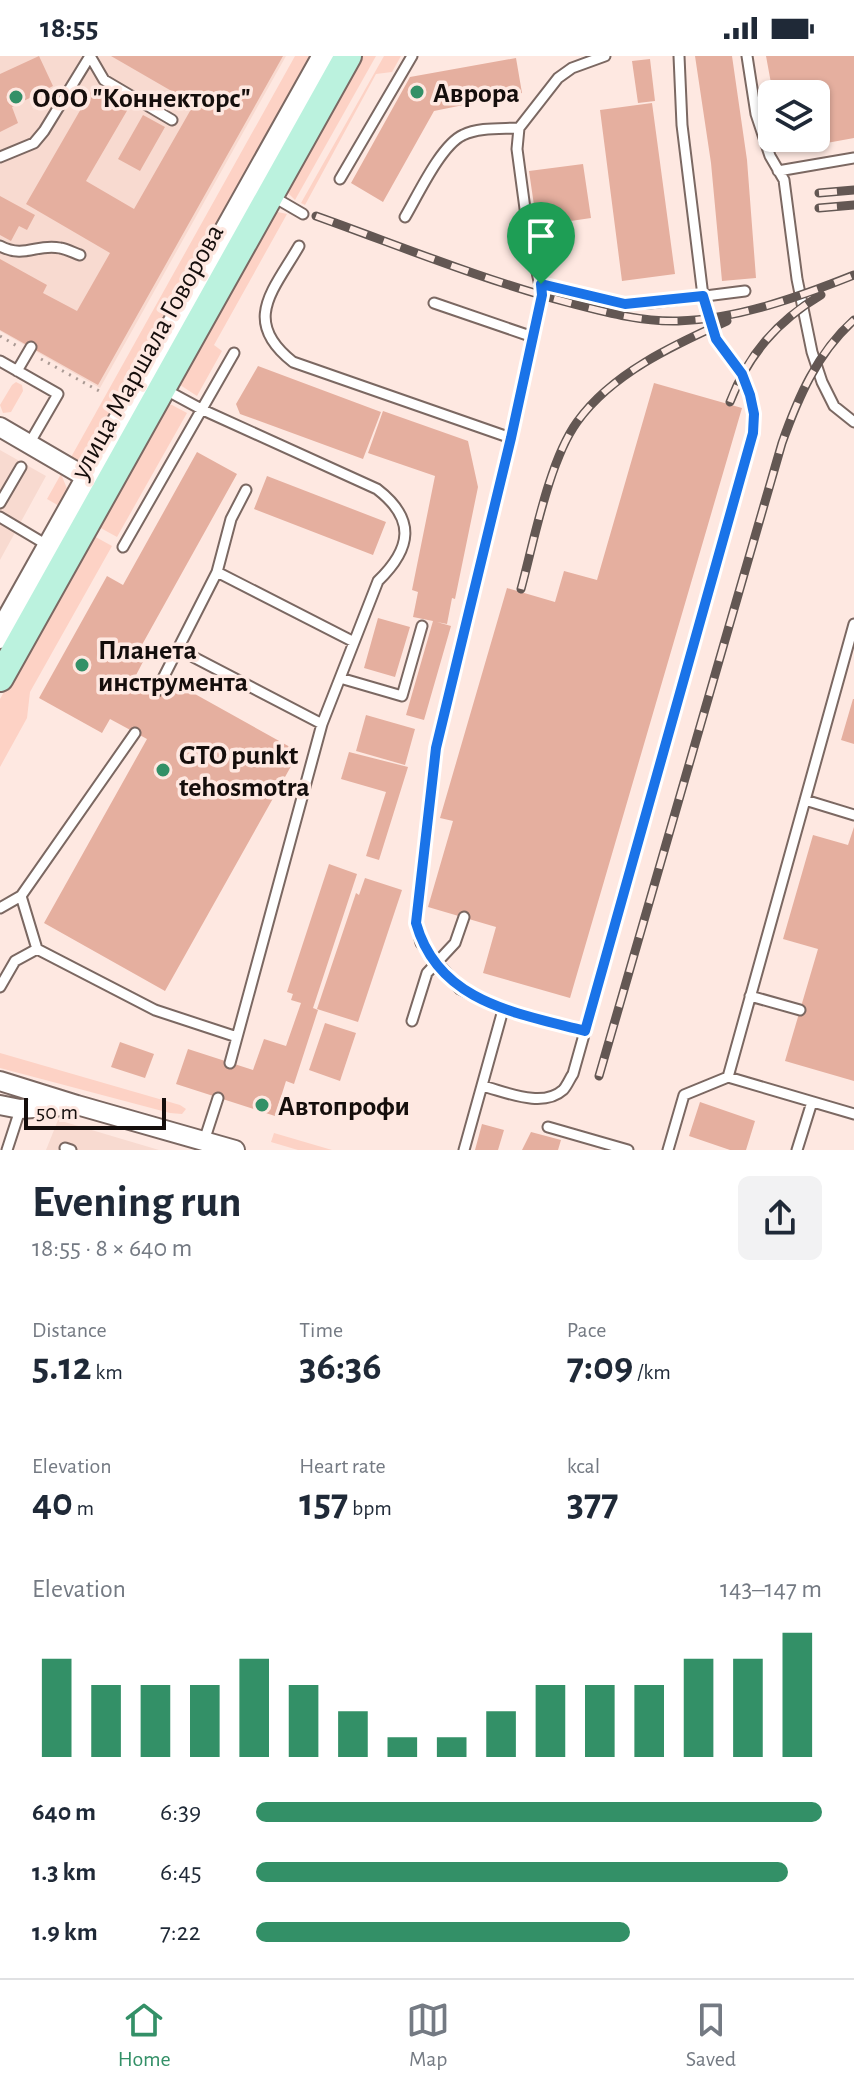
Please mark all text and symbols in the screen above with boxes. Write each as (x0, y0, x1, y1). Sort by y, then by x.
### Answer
text: 18:55 (40, 13, 98, 43)
place label: Аврора (433, 80, 520, 108)
map controls (758, 80, 830, 152)
button: layers (758, 80, 830, 152)
marker: Аврора (408, 83, 426, 101)
place label: ООО "Коннекторс" (32, 85, 251, 113)
marker: ООО "Коннекторс" (7, 88, 25, 106)
pin (507, 202, 575, 284)
icon: arrive (519, 214, 563, 258)
street label: улица Маршала Говорова (66, 220, 229, 485)
place label: Планета инструмента (98, 637, 248, 697)
marker: Планета инструмента (73, 656, 91, 674)
place label: GTO punkt tehosmotra (179, 742, 310, 802)
marker: GTO punkt tehosmotra (154, 761, 172, 779)
place label: Автопрофи (278, 1093, 410, 1121)
scale bar (24, 1094, 166, 1130)
marker: Автопрофи (253, 1096, 271, 1114)
text: 50 m (36, 1101, 78, 1123)
button: share (738, 1176, 822, 1260)
text: Evening run (32, 1181, 241, 1225)
text: 18:55 · 8 × 640 m (32, 1235, 192, 1261)
text: Distance (32, 1319, 107, 1341)
text: Time (299, 1319, 343, 1341)
text: Pace (567, 1319, 606, 1341)
text: 5.12 (32, 1347, 92, 1387)
text: 36:36 (299, 1347, 382, 1387)
text: 7:09 (567, 1347, 633, 1387)
text: km (92, 1361, 123, 1383)
text: /km (633, 1361, 671, 1383)
text: Elevation (32, 1455, 112, 1477)
text: Heart rate (299, 1455, 386, 1477)
text: kcal (567, 1455, 600, 1477)
text: 40 (32, 1483, 73, 1523)
text: 157 (299, 1483, 348, 1523)
text: 377 (567, 1483, 618, 1523)
text: m (73, 1497, 94, 1519)
text: bpm (348, 1497, 392, 1519)
text: Elevation (32, 1576, 126, 1602)
text: 143–147 m (720, 1576, 822, 1602)
text: 640 m (32, 1799, 96, 1825)
text: 6:39 (160, 1799, 201, 1825)
text: 1.3 km (32, 1859, 96, 1885)
text: 6:45 (160, 1859, 202, 1885)
text: 1.9 km (32, 1919, 98, 1945)
text: 7:22 (160, 1919, 200, 1945)
tab: Home (118, 1998, 171, 2072)
tab: Map (406, 1998, 450, 2072)
tab: Saved (686, 1998, 736, 2072)

